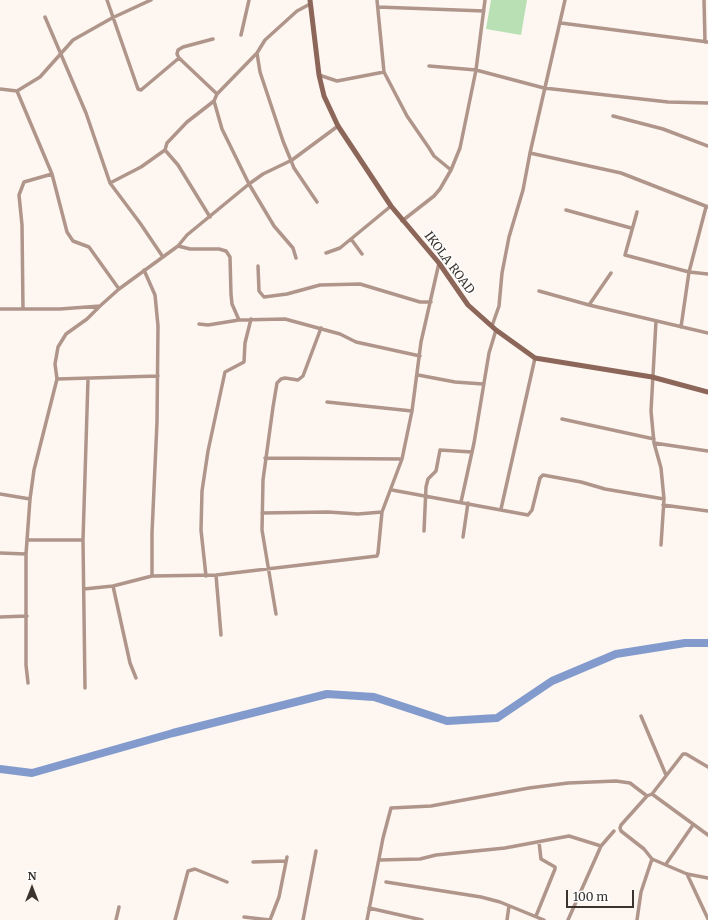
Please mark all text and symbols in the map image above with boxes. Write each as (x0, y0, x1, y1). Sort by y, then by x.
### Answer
street label: IKOLA ROAD (421, 229, 477, 297)
north arrow (12, 868, 52, 908)
text: N (28, 869, 36, 883)
scale bar (568, 882, 636, 908)
text: 100 m (573, 889, 608, 904)

